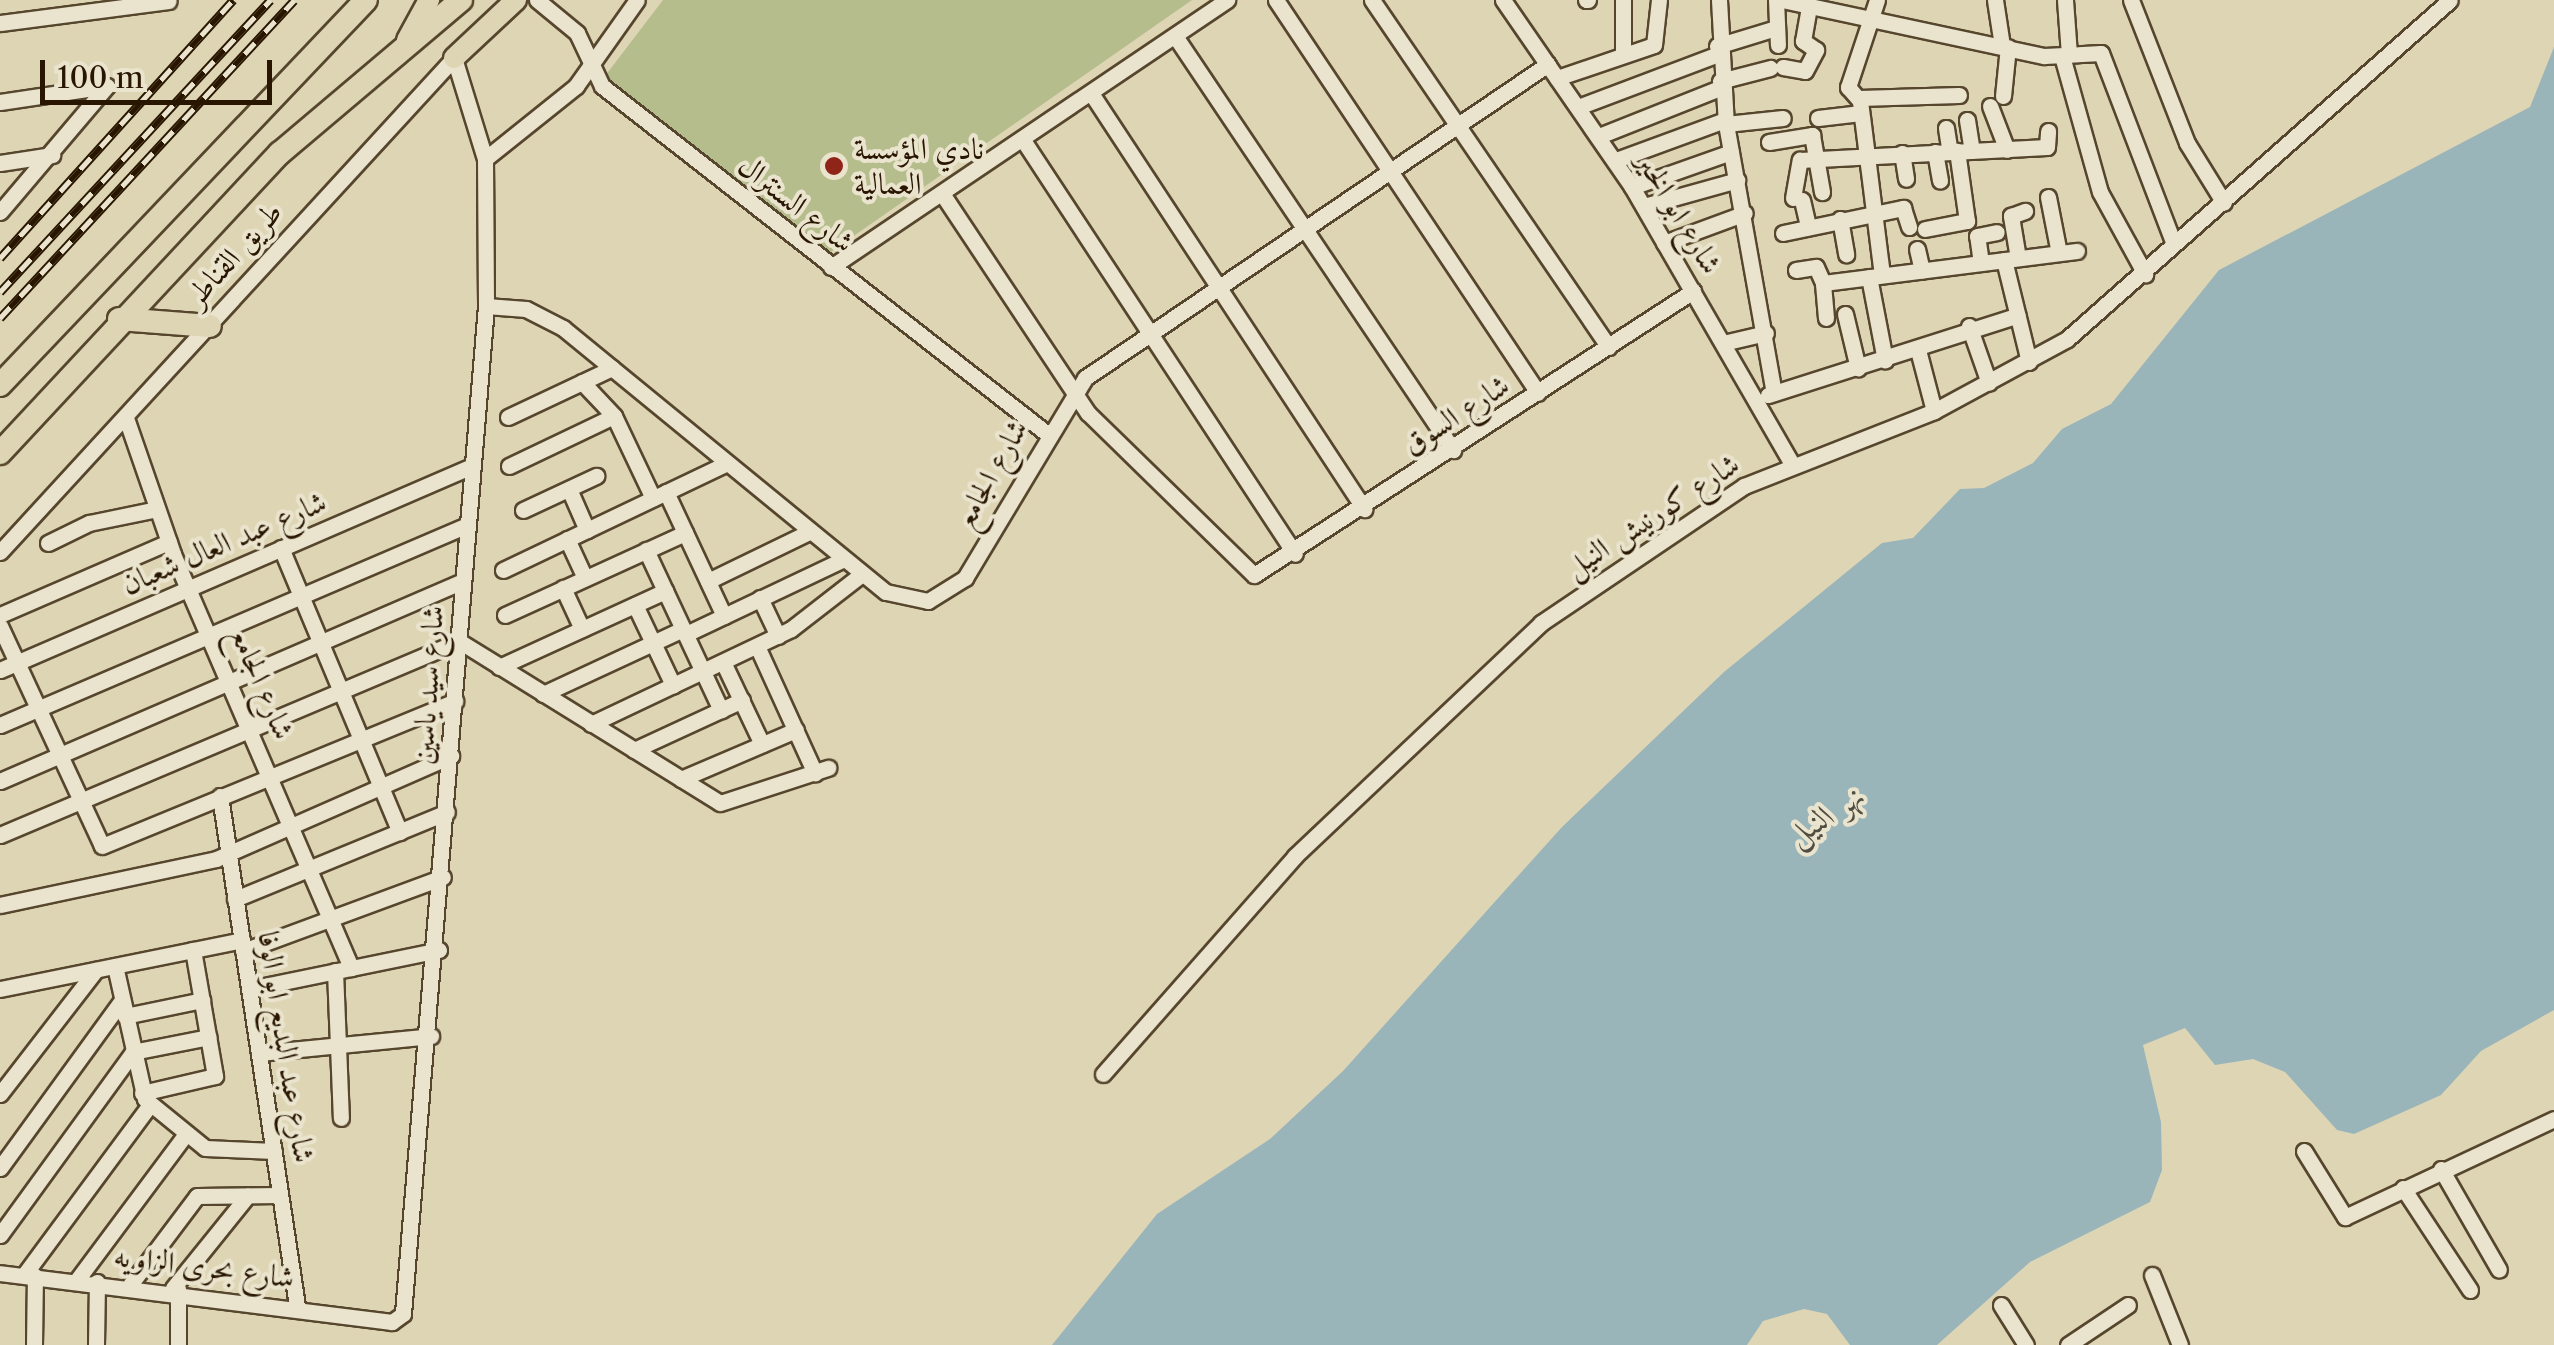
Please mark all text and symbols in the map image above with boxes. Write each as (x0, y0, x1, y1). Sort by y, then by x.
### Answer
scale bar (45, 40, 278, 102)
text: 100 m (57, 59, 144, 96)
place label: نادي المؤسسة العمالية (854, 131, 984, 202)
street label: شارع ابو الخير (1629, 146, 1729, 280)
street label: شارع السنترال (731, 148, 861, 260)
marker: نادي المؤسسة العمالية (823, 155, 845, 177)
street label: طريق القناطر (178, 195, 290, 313)
street label: شارع السوق (1396, 367, 1516, 463)
street label: شارع الجامع (946, 413, 1036, 535)
street label: شارع كورنيش النيل (1558, 446, 1746, 586)
street label: شارع عبد العال شعبان (116, 484, 332, 602)
street label: شارع سيد ياسين (404, 604, 452, 766)
street label: شارع الجامع (222, 621, 302, 745)
water label: نهر النيل (1780, 776, 1872, 854)
street label: شارع عبد البديع ابو الوفا (250, 929, 322, 1165)
street label: شارع بحرى الزاويه (112, 1238, 296, 1296)

